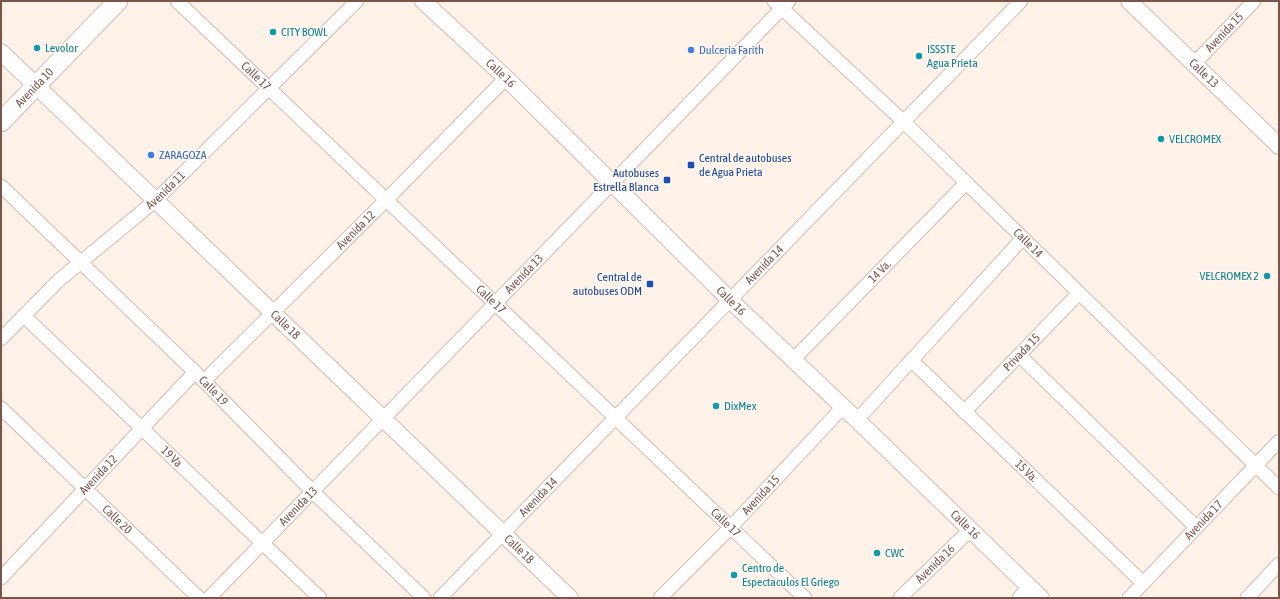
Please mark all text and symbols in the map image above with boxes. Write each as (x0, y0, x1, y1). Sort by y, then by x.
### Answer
street label: Avenida 15 (1202, 10, 1246, 55)
place label: CITY BOWL (281, 25, 328, 39)
marker: CITY BOWL (268, 27, 278, 37)
place label: Levolor (45, 41, 78, 55)
place label: ISSSTE Agua Prieta (927, 42, 978, 70)
marker: Levolor (32, 43, 42, 53)
place label: Dulcería Farith (699, 43, 764, 57)
marker: Dulcería Farith (686, 45, 696, 55)
marker: ISSSTE Agua Prieta (914, 51, 924, 61)
street label: Calle 16 (483, 56, 519, 91)
street label: Calle 13 (1186, 56, 1221, 91)
street label: Calle 17 (238, 59, 274, 94)
street label: Avenida 10 (12, 65, 57, 110)
place label: VELCROMEX (1169, 132, 1222, 146)
marker: VELCROMEX (1156, 134, 1166, 144)
place label: ZARAGOZA (159, 148, 207, 162)
marker: ZARAGOZA (146, 150, 156, 160)
place label: Central de autobuses de Agua Prieta (699, 151, 791, 179)
marker: Central de autobuses de Agua Prieta (686, 160, 696, 170)
place label: Autobuses Estrella Blanca (593, 166, 659, 194)
street label: Avenida 11 (143, 168, 188, 212)
marker: Autobuses Estrella Blanca (662, 175, 672, 185)
street label: Avenida 12 (333, 208, 378, 252)
street label: Calle 14 (1010, 226, 1046, 261)
street label: Avenida 14 (742, 242, 787, 287)
street label: Avenida 13 (502, 251, 546, 296)
street label: 14 Va. (866, 257, 894, 286)
place label: VELCROMEX 2 (1199, 269, 1259, 283)
place label: Central de autobuses ODM (573, 270, 642, 298)
marker: VELCROMEX 2 (1262, 271, 1272, 281)
marker: Central de autobuses ODM (645, 279, 655, 289)
street label: Calle 17 (473, 282, 509, 317)
street label: Calle 16 (713, 283, 749, 319)
street label: Calle 18 (268, 307, 303, 342)
street label: Privada 15 (1000, 331, 1043, 374)
street label: Calle 19 (196, 373, 231, 409)
place label: DixMex (724, 399, 757, 413)
marker: DixMex (711, 401, 721, 411)
street label: 19 Va (158, 443, 185, 470)
street label: Avenida 12 (76, 452, 120, 497)
street label: 15 Va. (1012, 457, 1041, 485)
street label: Avenida 15 (739, 472, 783, 518)
street label: Avenida 14 (516, 474, 561, 519)
street label: Avenida 13 (276, 484, 320, 529)
street label: Avenida 17 (1182, 497, 1226, 542)
street label: Calle 20 (99, 502, 135, 537)
street label: Calle 17 (708, 505, 744, 540)
street label: Calle 16 (948, 507, 983, 542)
street label: Calle 18 (501, 532, 537, 567)
street label: Avenida 16 (913, 542, 958, 586)
place label: CWC (885, 546, 905, 560)
marker: CWC (872, 548, 882, 558)
place label: Centro de Espectaculos El Griego (742, 561, 840, 589)
marker: Centro de Espectaculos El Griego (729, 570, 739, 580)

